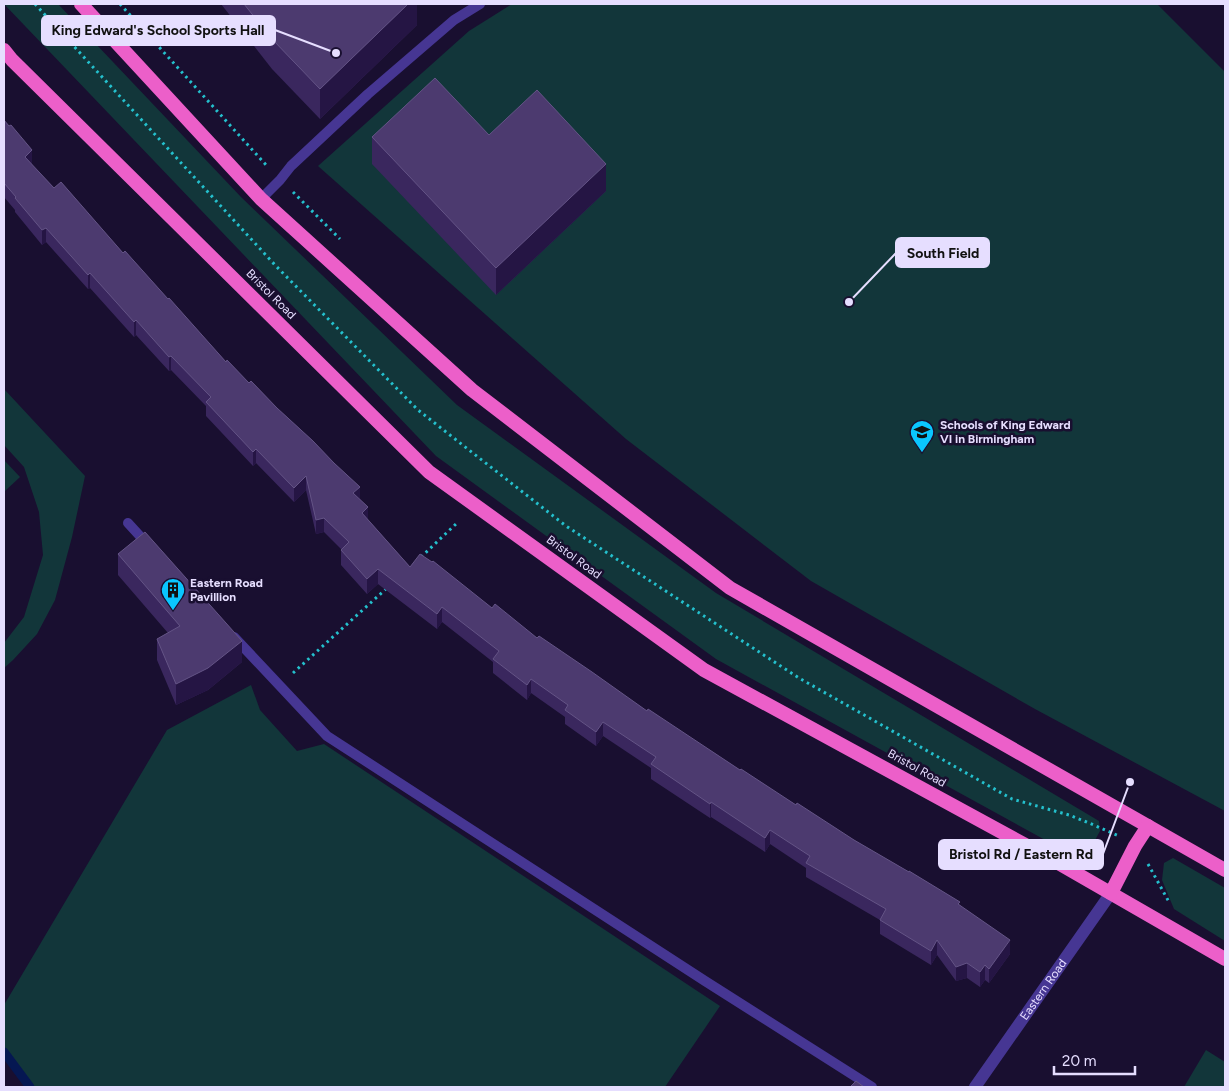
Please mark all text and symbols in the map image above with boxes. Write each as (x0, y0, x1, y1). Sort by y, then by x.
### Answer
callout: King Edward's School Sports Hall (42, 16, 275, 45)
text: King Edward's School Sports Hall (52, 22, 264, 39)
callout: South Field (896, 238, 989, 267)
text: South Field (907, 245, 979, 262)
street label: Bristol Road (243, 266, 299, 322)
place label: Schools of King Edward VI in Birmingham (940, 418, 1071, 446)
school or university icon: Schools of King Edward VI in Birmingham (909, 419, 935, 453)
street label: Bristol Road (544, 532, 604, 582)
place label: Eastern Road Pavillion (190, 576, 263, 604)
building icon: Eastern Road Pavillion (160, 577, 186, 611)
street label: Bristol Road (885, 746, 949, 790)
callout: Bristol Rd / Eastern Rd (939, 840, 1103, 869)
text: Bristol Rd / Eastern Rd (949, 846, 1093, 863)
street label: Eastern Road (1017, 956, 1070, 1023)
scale bar (1054, 1044, 1135, 1076)
text: 20 m (1062, 1052, 1096, 1070)

